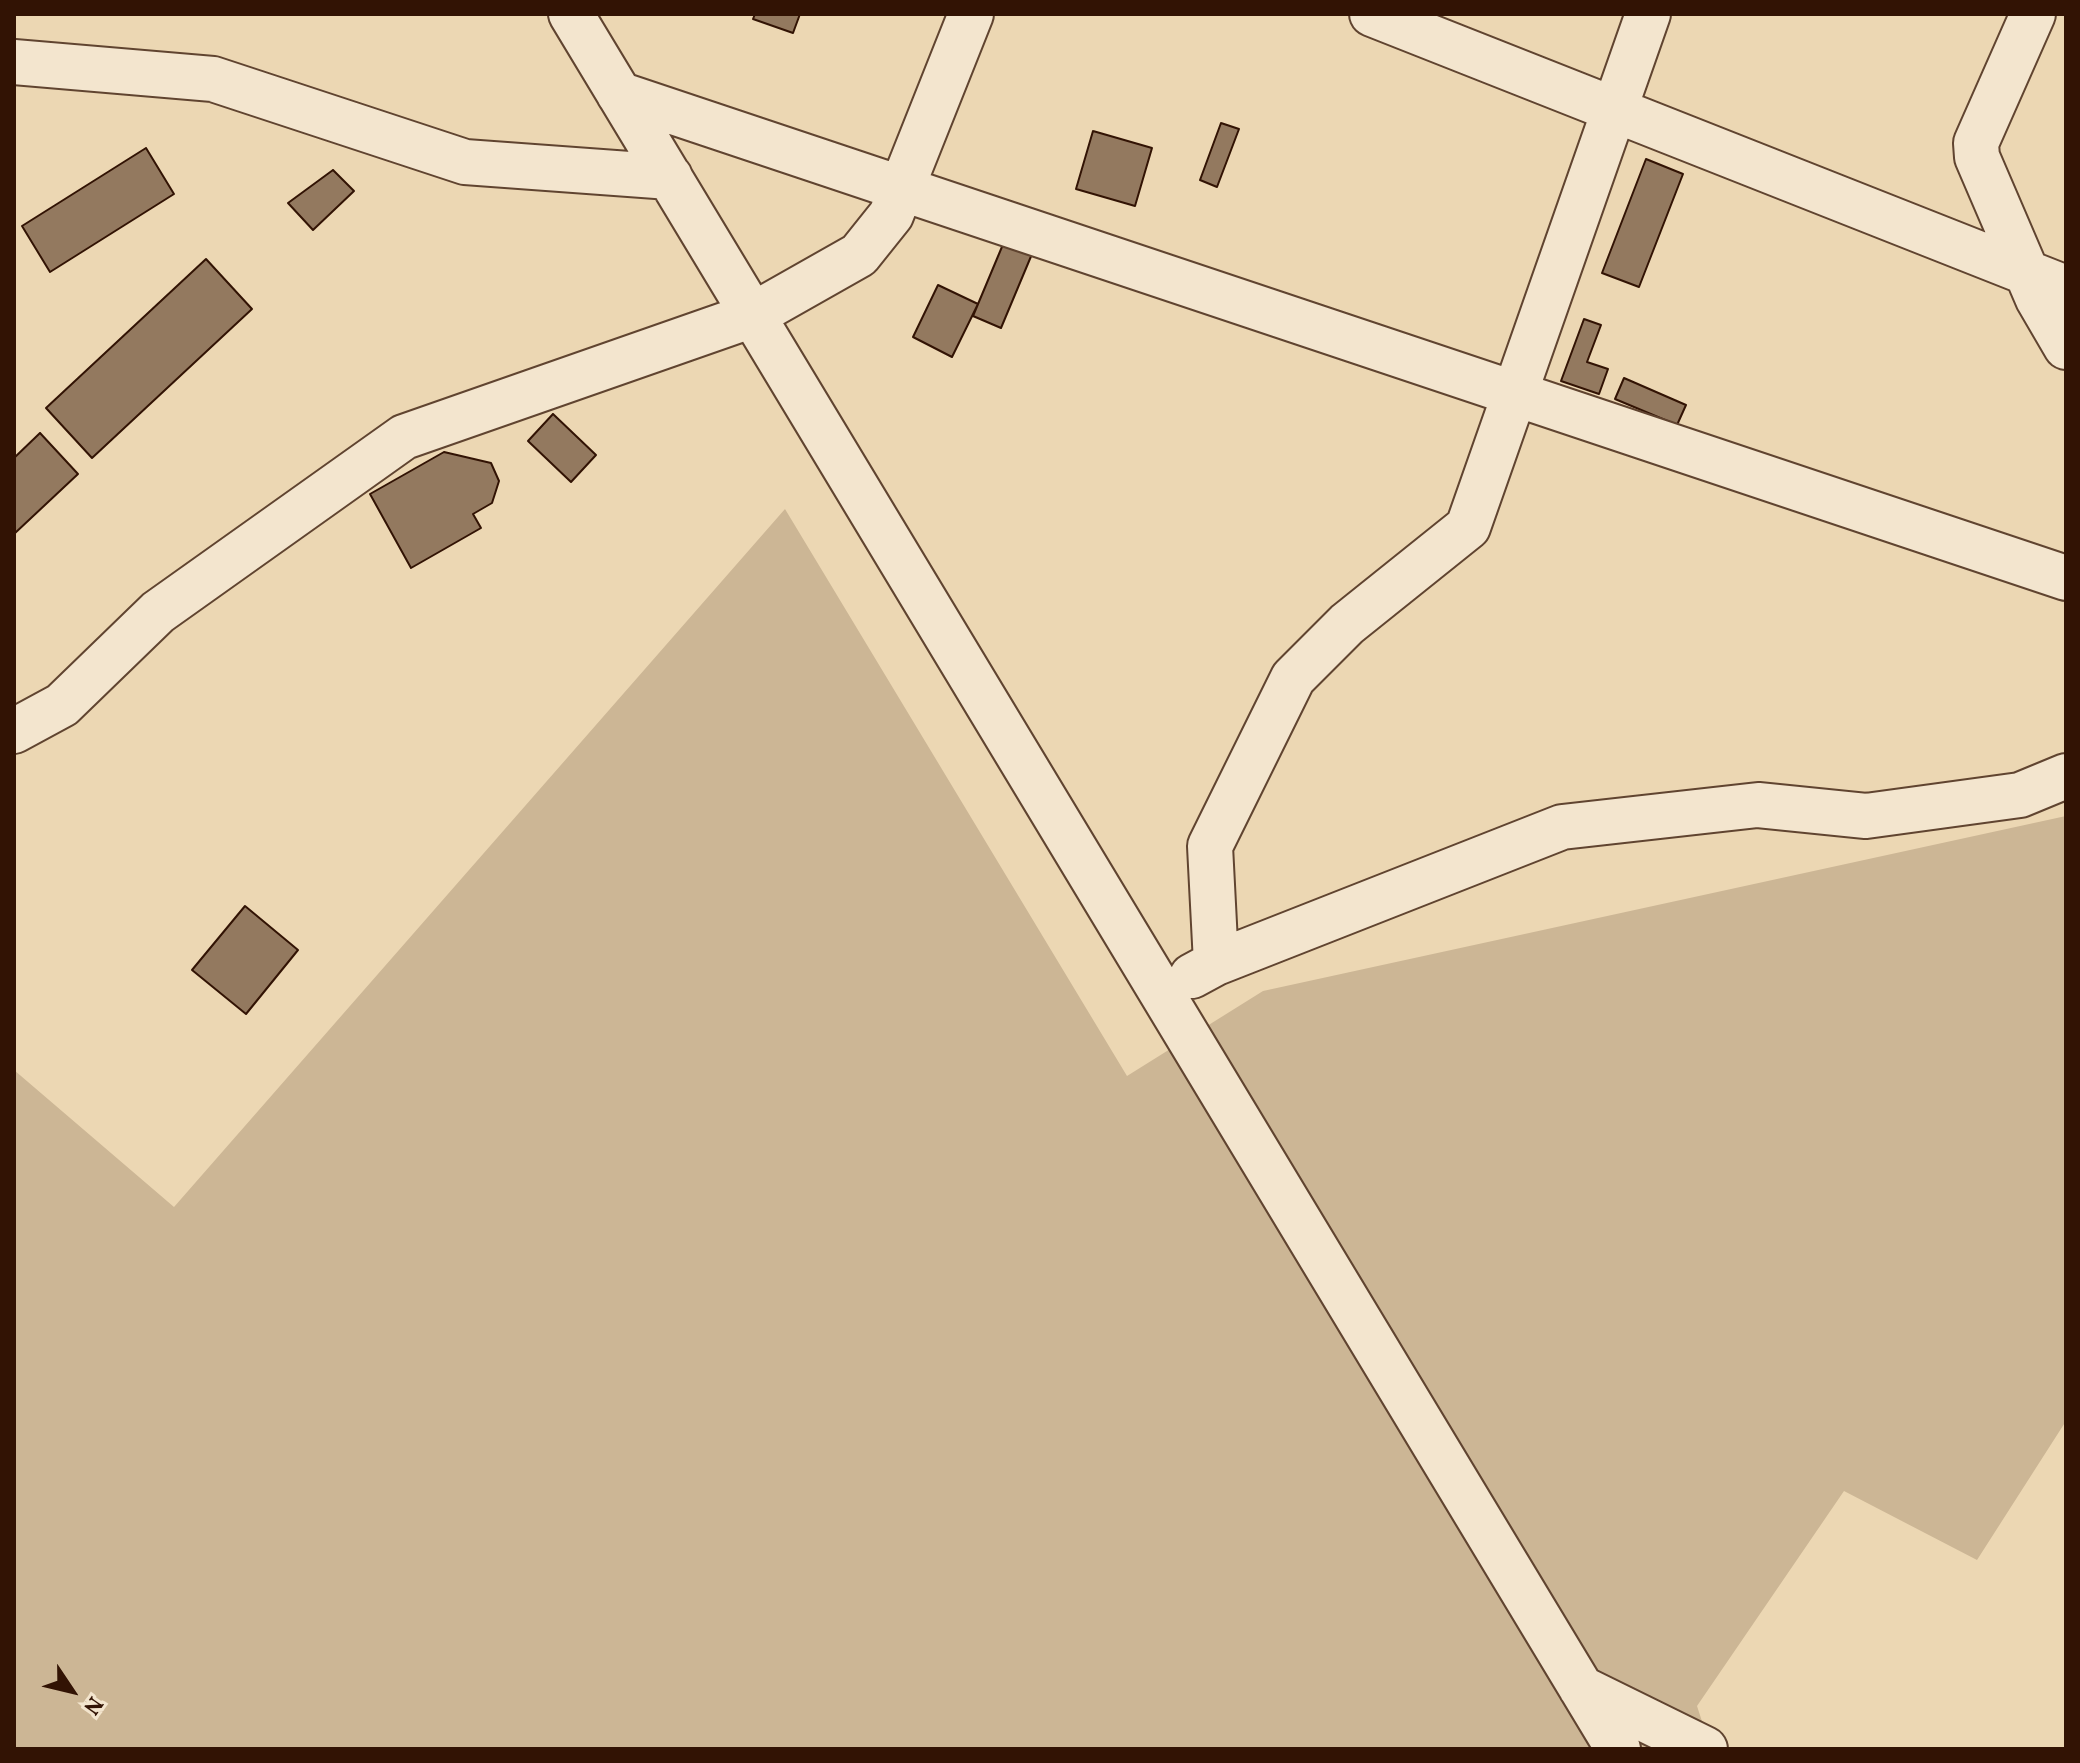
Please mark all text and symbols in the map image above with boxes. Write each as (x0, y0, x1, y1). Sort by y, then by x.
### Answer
north arrow (32, 1651, 112, 1731)
text: N (75, 1690, 109, 1720)

